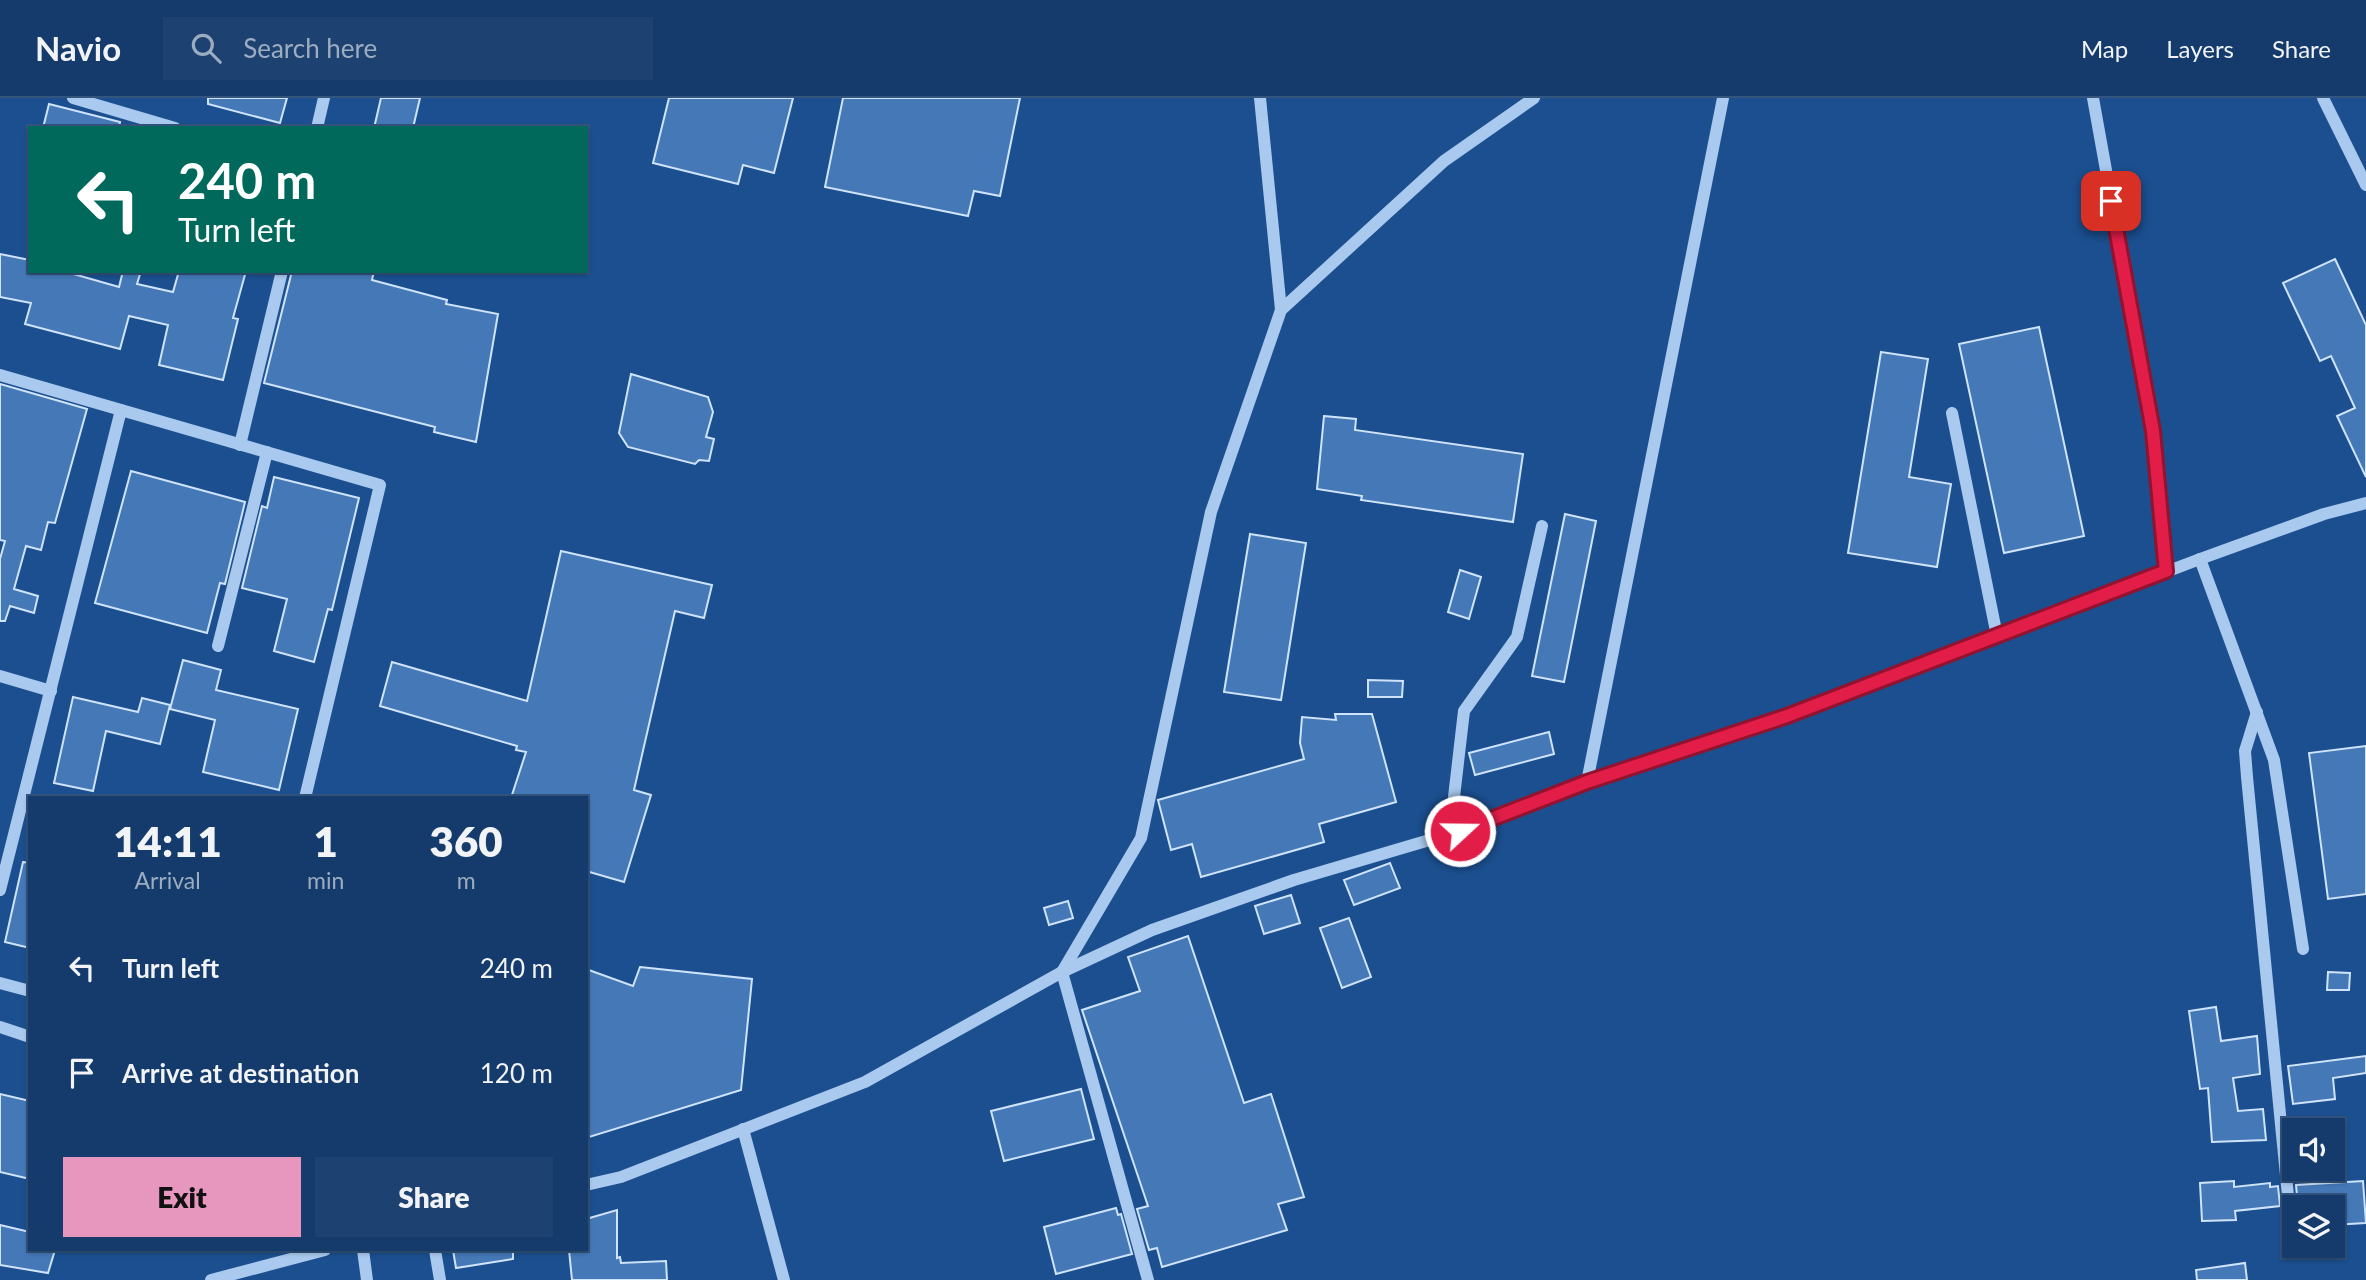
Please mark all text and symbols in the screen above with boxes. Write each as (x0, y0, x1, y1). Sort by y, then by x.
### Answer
search box (163, 17, 653, 80)
text: Navio (35, 28, 121, 68)
icon: search (187, 29, 225, 67)
text: Search here (243, 32, 377, 64)
text: Map (2081, 34, 2128, 63)
text: Layers (2166, 34, 2234, 63)
text: Share (2272, 34, 2331, 63)
text: 240 m (178, 151, 316, 209)
icon: left (63, 154, 154, 245)
pin (2081, 171, 2141, 231)
icon: arrive (2092, 182, 2130, 220)
text: Turn left (178, 210, 295, 249)
position arrow (1423, 794, 1497, 868)
text: 14:11 (113, 816, 222, 866)
text: 1 (314, 816, 338, 866)
text: 360 (430, 816, 503, 866)
text: Arrival (134, 866, 201, 894)
text: min (307, 866, 344, 894)
text: m (457, 866, 476, 894)
icon: left (63, 949, 101, 987)
text: Turn left (122, 952, 219, 984)
text: 240 m (480, 952, 553, 984)
icon: arrive (63, 1054, 101, 1092)
text: Arrive at destination (122, 1057, 359, 1089)
text: 120 m (480, 1057, 553, 1089)
map controls (2282, 1118, 2345, 1258)
button: sound (2282, 1118, 2345, 1181)
button: Exit (63, 1157, 301, 1237)
button: Share (315, 1157, 553, 1237)
button: layers (2282, 1195, 2345, 1258)

